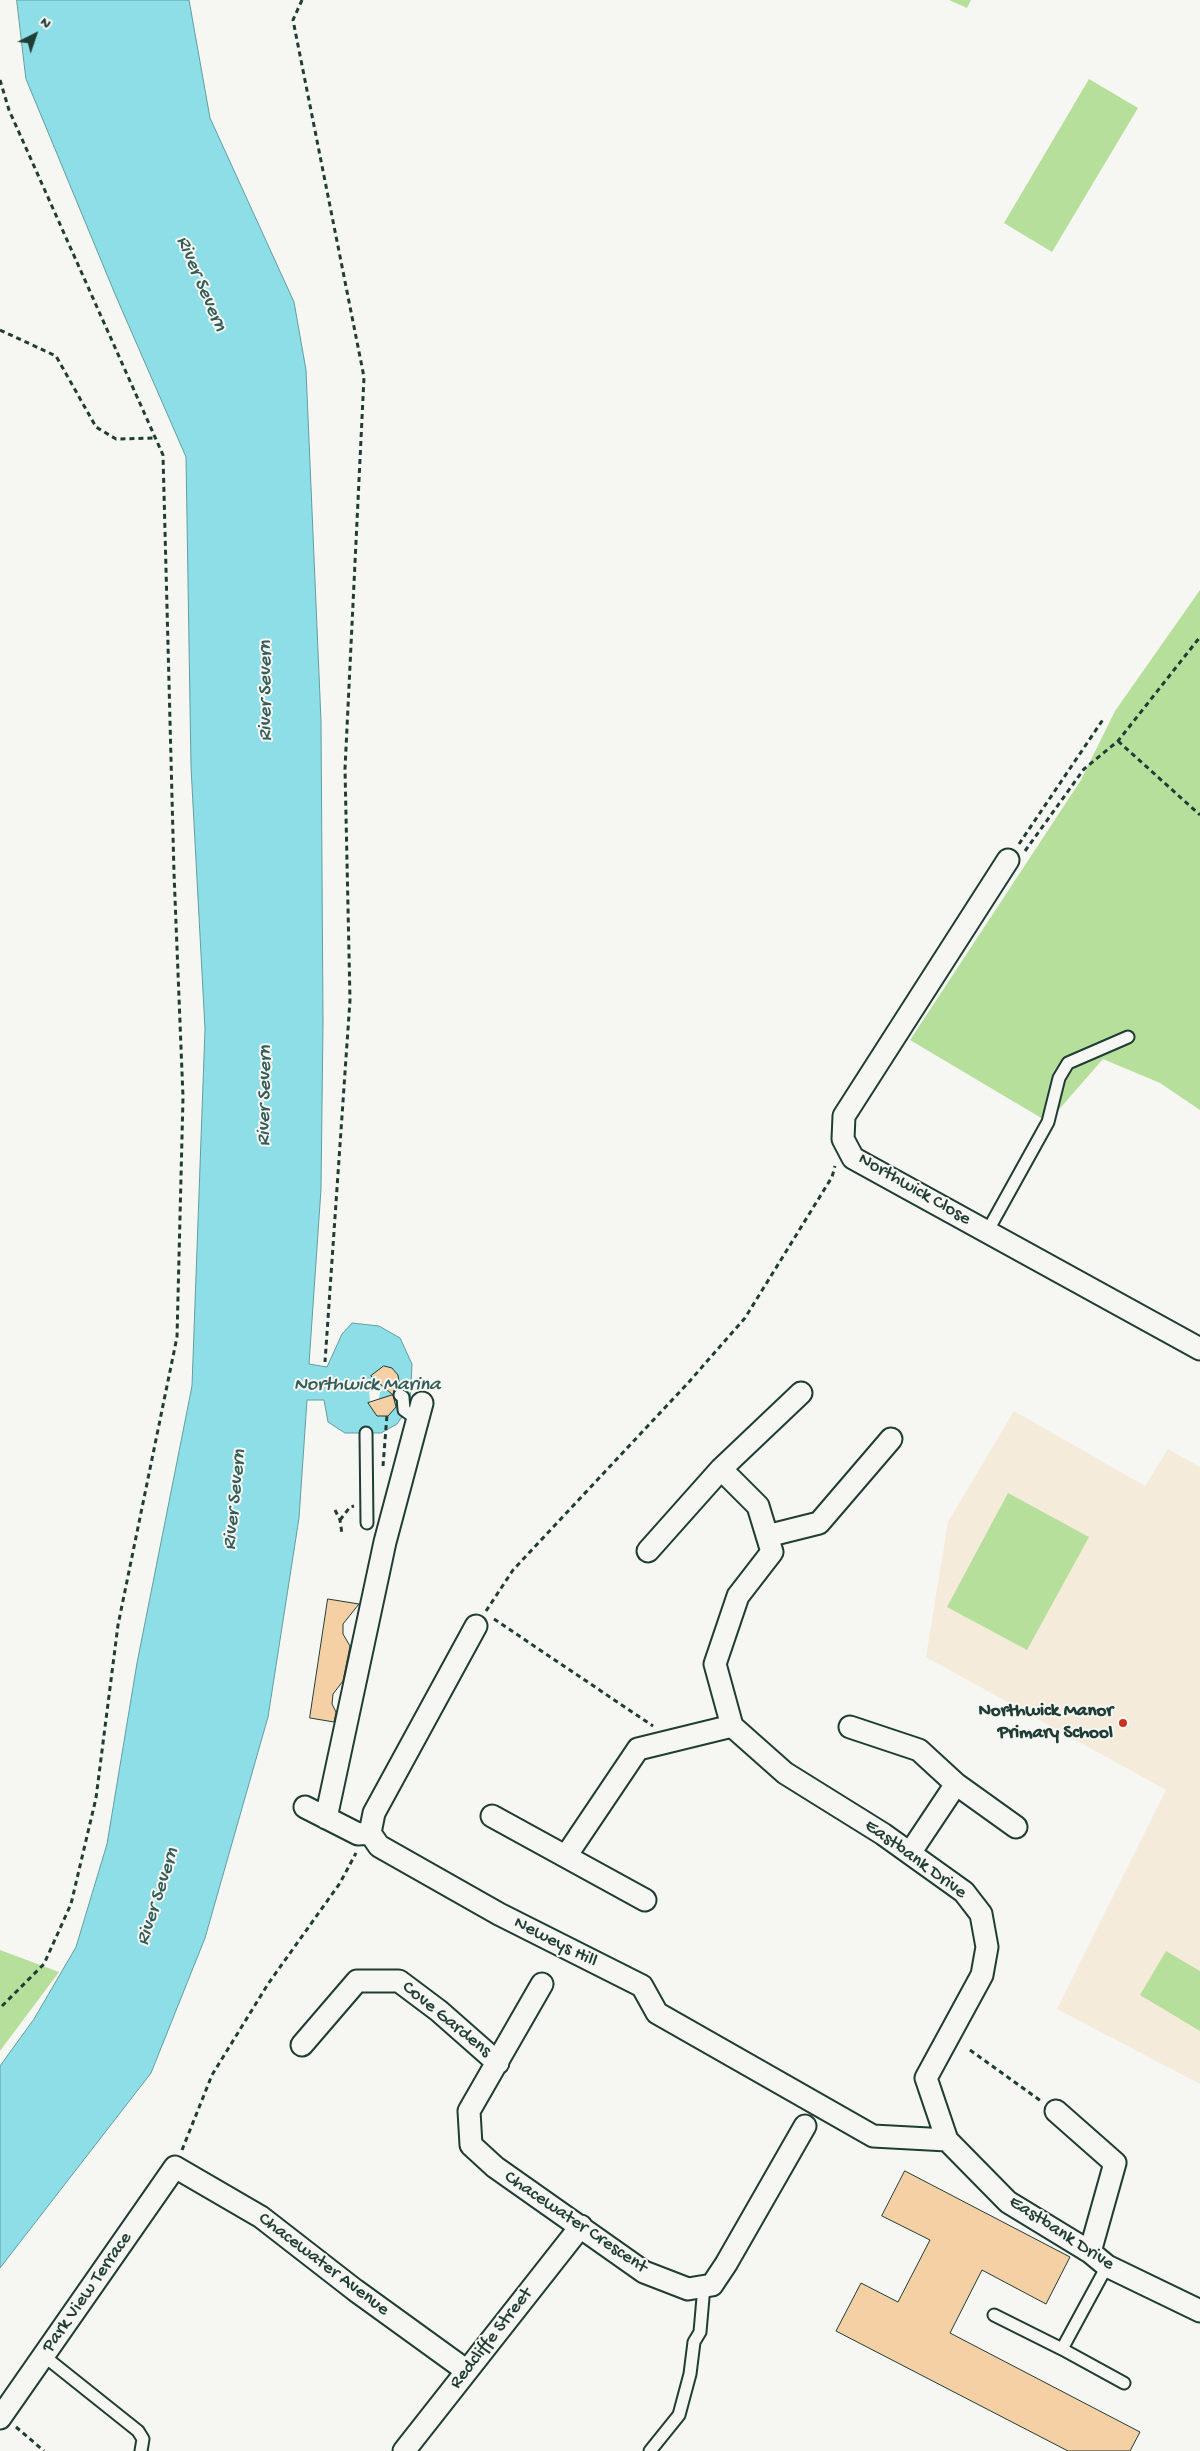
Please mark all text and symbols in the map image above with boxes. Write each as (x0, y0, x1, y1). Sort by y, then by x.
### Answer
north arrow (10, 10, 60, 60)
text: N (36, 14, 54, 33)
water label: River Severn (169, 233, 231, 335)
water label: River Severn (255, 640, 279, 742)
water label: River Severn (253, 1045, 279, 1147)
street label: Northwick Close (854, 1149, 974, 1231)
water label: Northwick Marina (294, 1374, 440, 1398)
water label: River Severn (219, 1448, 253, 1552)
place label: Northwick Manor Primary School (978, 1701, 1113, 1745)
marker: Northwick Manor Primary School (1117, 1717, 1129, 1729)
street label: Eastbank Drive (859, 1815, 971, 1905)
water label: River Severn (132, 1845, 186, 1949)
street label: Neweys Hill (509, 1912, 601, 1974)
street label: Cove Gardens (396, 1977, 496, 2063)
street label: Chacewater Crescent (499, 2167, 651, 2279)
street label: Eastbank Drive (1004, 2191, 1118, 2277)
street label: Chacewater Avenue (253, 2208, 393, 2322)
street label: Park View Terrace (38, 2228, 138, 2358)
street label: Redcliffe Street (445, 2284, 539, 2394)

